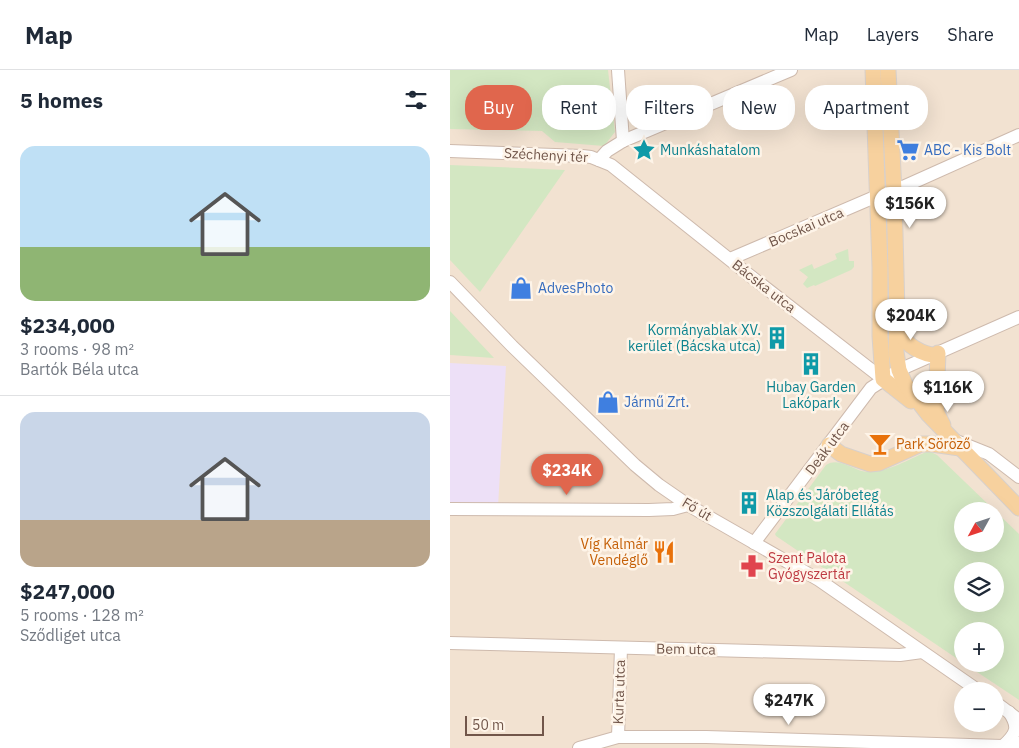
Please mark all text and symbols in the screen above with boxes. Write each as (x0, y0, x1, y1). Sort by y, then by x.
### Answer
text: Map (25, 19, 73, 51)
text: Map (804, 23, 839, 46)
text: Layers (867, 23, 919, 46)
text: Share (947, 23, 994, 46)
chip: Buy (465, 85, 532, 130)
chip: Rent (542, 85, 616, 130)
chip: Filters (626, 85, 713, 130)
chip: New (723, 85, 795, 130)
chip: Apartment (805, 85, 928, 130)
text: 5 homes (20, 86, 103, 114)
icon: filters (402, 86, 430, 114)
place icon: Munkáshatalom (631, 137, 657, 163)
supermarket icon: ABC - Kis Bolt (895, 137, 921, 163)
place label: Munkáshatalom (660, 141, 761, 159)
place label: ABC - Kis Bolt (924, 141, 1011, 159)
street label: Széchenyi tér (504, 144, 588, 166)
icon: home (180, 179, 270, 269)
pin: $156K (875, 186, 945, 229)
text: $156K (885, 193, 935, 213)
street label: Bocskai utca (766, 203, 847, 251)
street label: Bácska utca (729, 256, 800, 317)
shop icon: AdvesPhoto (508, 275, 534, 301)
place label: AdvesPhoto (538, 279, 614, 297)
pin: $204K (876, 298, 946, 341)
text: $204K (886, 305, 936, 325)
text: $234,000 (20, 311, 115, 339)
place label: Kormányablak XV. kerület (Bácska utca) (628, 321, 761, 355)
building icon: Kormányablak XV. kerület (Bácska utca) (764, 325, 790, 351)
text: 3 rooms · 98 m² (20, 339, 134, 359)
building icon: Hubay Garden Lakópark (798, 351, 824, 377)
text: Bartók Béla utca (20, 359, 139, 379)
pin: $116K (913, 370, 983, 413)
text: $116K (923, 377, 973, 397)
place label: Hubay Garden Lakópark (766, 378, 856, 412)
shop icon: Jármű Zrt. (595, 389, 621, 415)
place label: Jármű Zrt. (624, 393, 689, 411)
street label: Deák utca (801, 417, 853, 478)
bar icon: Park Söröző (867, 431, 893, 457)
place label: Park Söröző (896, 435, 971, 453)
icon: home (180, 444, 270, 534)
pin: $234K (532, 454, 602, 496)
text: $234K (542, 460, 592, 480)
place label: Alap és Járóbeteg Közszolgálati Ellátás (766, 486, 894, 520)
building icon: Alap és Járóbeteg Közszolgálati Ellátás (736, 490, 762, 516)
street label: Fő út (679, 493, 715, 525)
north arrow (954, 502, 1004, 552)
map controls (954, 502, 1004, 732)
place label: Víg Kalmár Vendéglő (580, 535, 648, 569)
restaurant icon: Víg Kalmár Vendéglő (651, 539, 677, 565)
place label: Szent Palota Gyógyszertár (768, 549, 850, 583)
pharmacy icon: Szent Palota Gyógyszertár (739, 553, 765, 579)
button: layers (954, 562, 1004, 612)
text: $247,000 (20, 577, 115, 605)
text: 5 rooms · 128 m² (20, 605, 144, 625)
button: + (954, 622, 1004, 672)
text: Sződliget utca (20, 625, 121, 645)
street label: Bem utca (656, 639, 717, 659)
street label: Kurta utca (609, 659, 629, 725)
button: − (954, 682, 1004, 732)
pin: $247K (754, 684, 824, 726)
text: $247K (764, 690, 814, 710)
scale bar (465, 713, 544, 736)
text: 50 m (472, 716, 504, 734)

